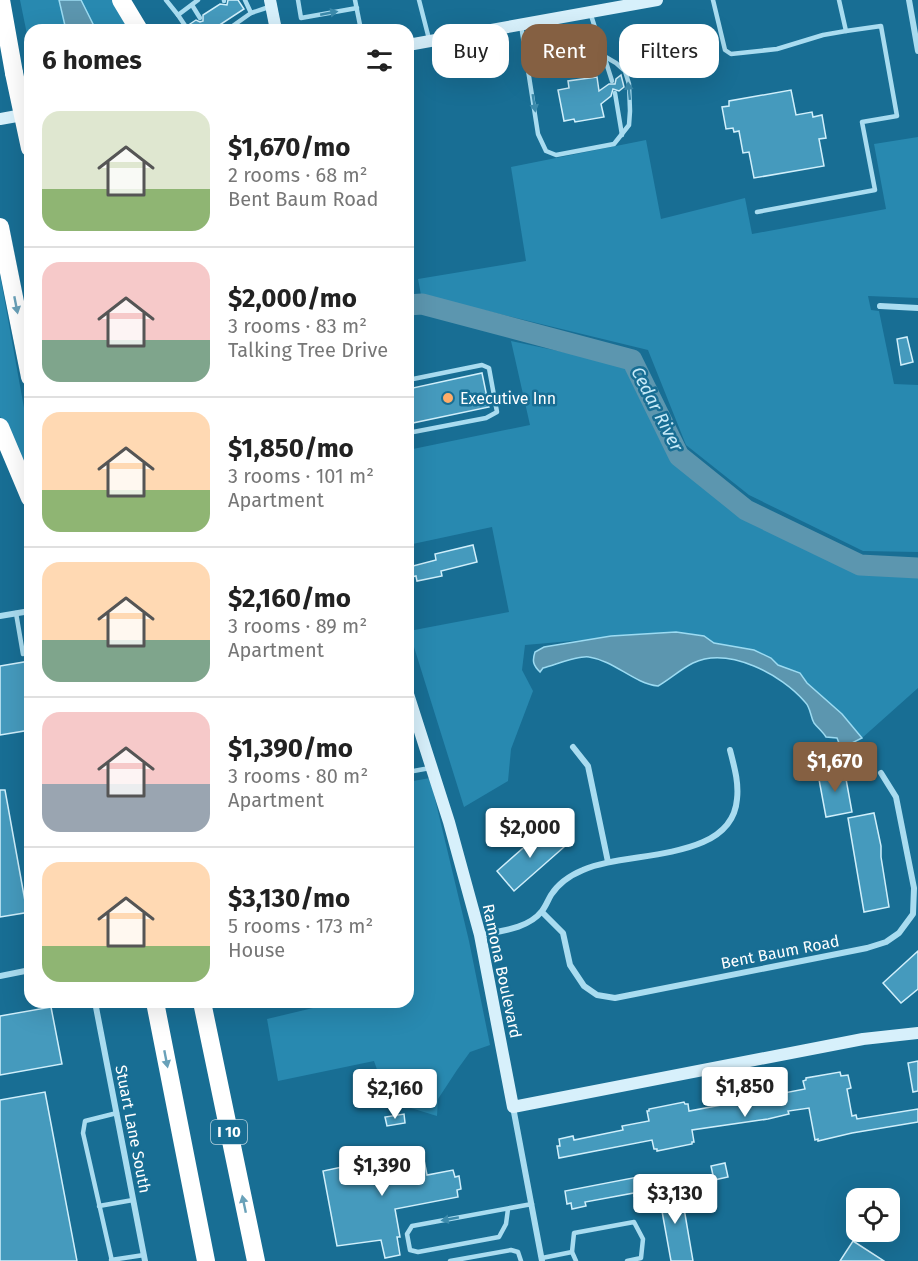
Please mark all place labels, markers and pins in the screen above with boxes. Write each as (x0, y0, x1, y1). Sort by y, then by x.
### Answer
place label: Executive Inn (460, 389, 556, 408)
marker: Executive Inn (441, 391, 455, 405)
pin: $1,670 (786, 742, 884, 793)
pin: $2,000 (481, 808, 579, 859)
pin: $1,850 (696, 1067, 794, 1118)
pin: $2,160 (346, 1069, 444, 1120)
pin: $1,390 (333, 1146, 431, 1197)
pin: $3,130 (626, 1174, 724, 1225)

